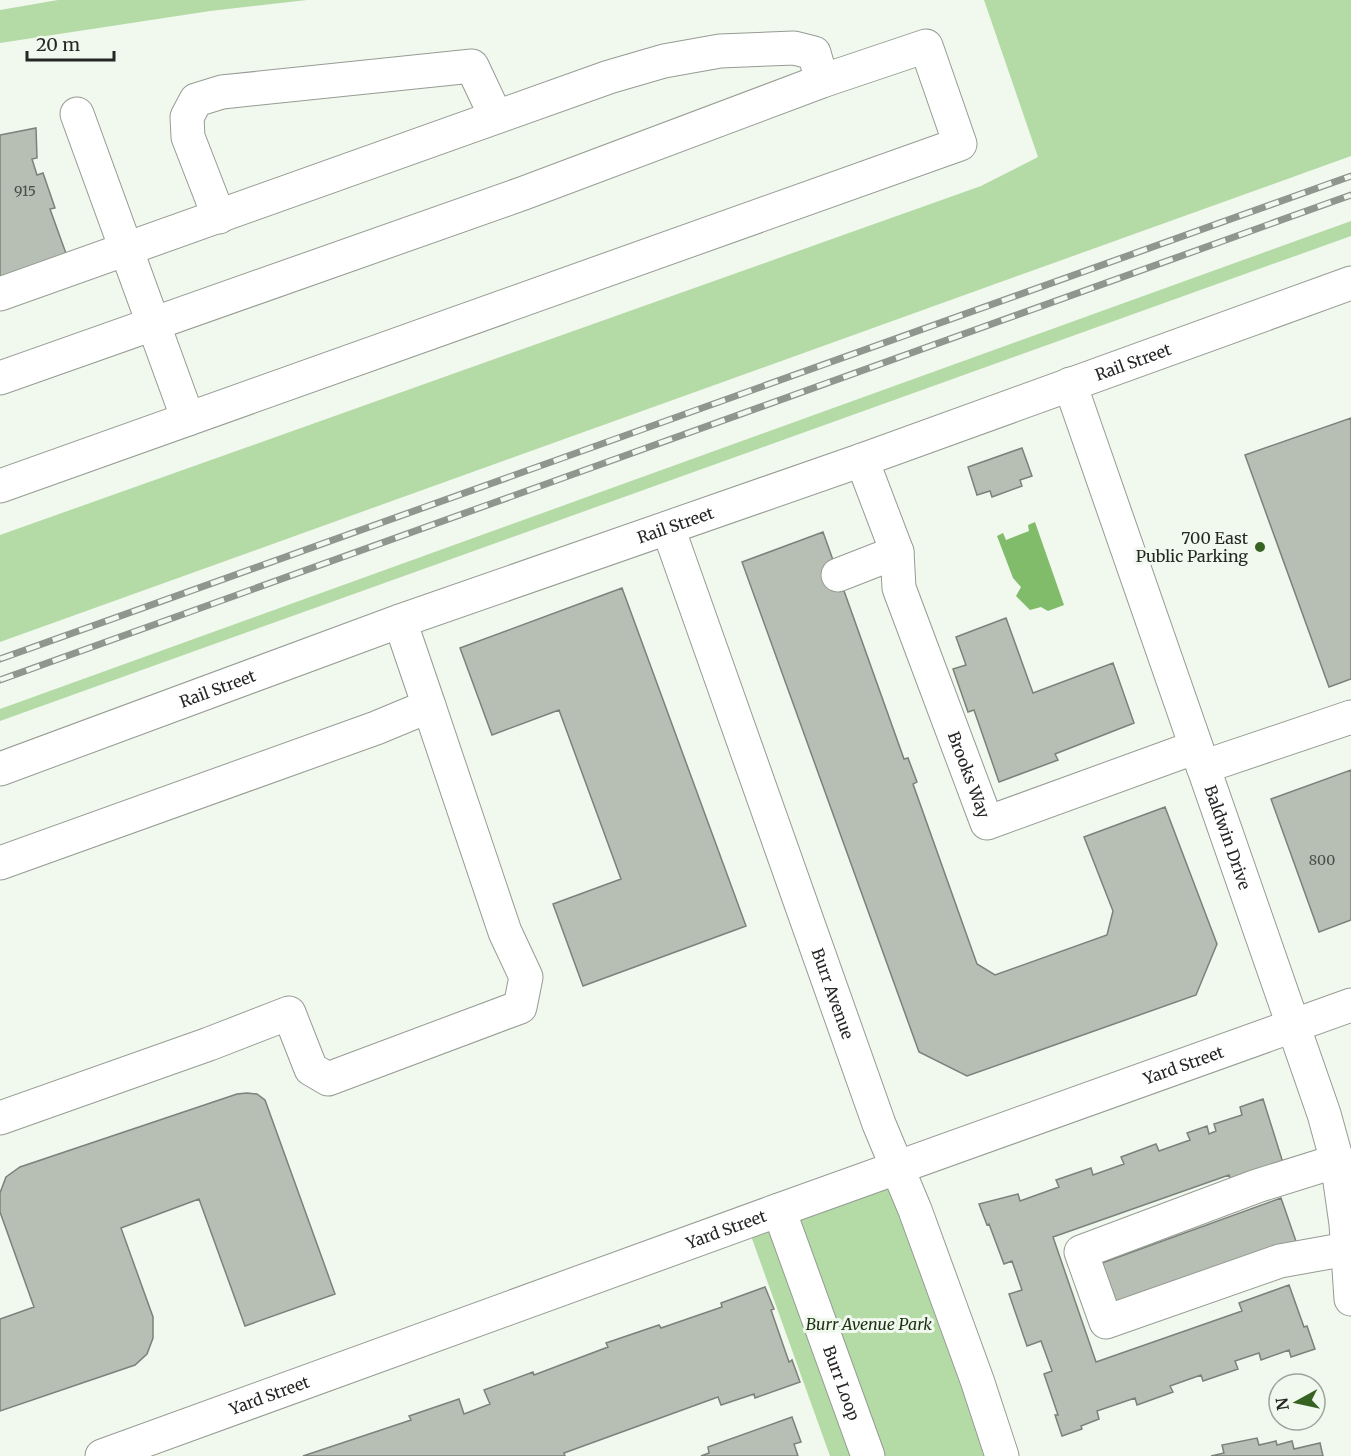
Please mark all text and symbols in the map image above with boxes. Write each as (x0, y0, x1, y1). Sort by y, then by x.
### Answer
scale bar (27, 24, 114, 62)
text: 20 m (36, 33, 80, 56)
house number: 915 (14, 182, 36, 200)
street label: Rail Street (1092, 339, 1175, 385)
street label: Rail Street (634, 502, 717, 548)
place label: 700 East Public Parking (1136, 528, 1249, 566)
marker: 700 East Public Parking (1253, 540, 1267, 554)
street label: Rail Street (177, 665, 259, 712)
street label: Brooks Way (944, 729, 995, 822)
street label: Baldwin Drive (1200, 782, 1255, 892)
house number: 800 (1309, 851, 1335, 869)
street label: Burr Avenue (808, 946, 858, 1042)
street label: Yard Street (1140, 1041, 1227, 1089)
street label: Yard Street (682, 1205, 770, 1253)
park label: Burr Avenue Park (806, 1314, 932, 1334)
street label: Burr Loop (819, 1343, 864, 1423)
street label: Yard Street (226, 1371, 313, 1419)
north arrow (1267, 1372, 1327, 1432)
text: N (1271, 1396, 1293, 1412)

